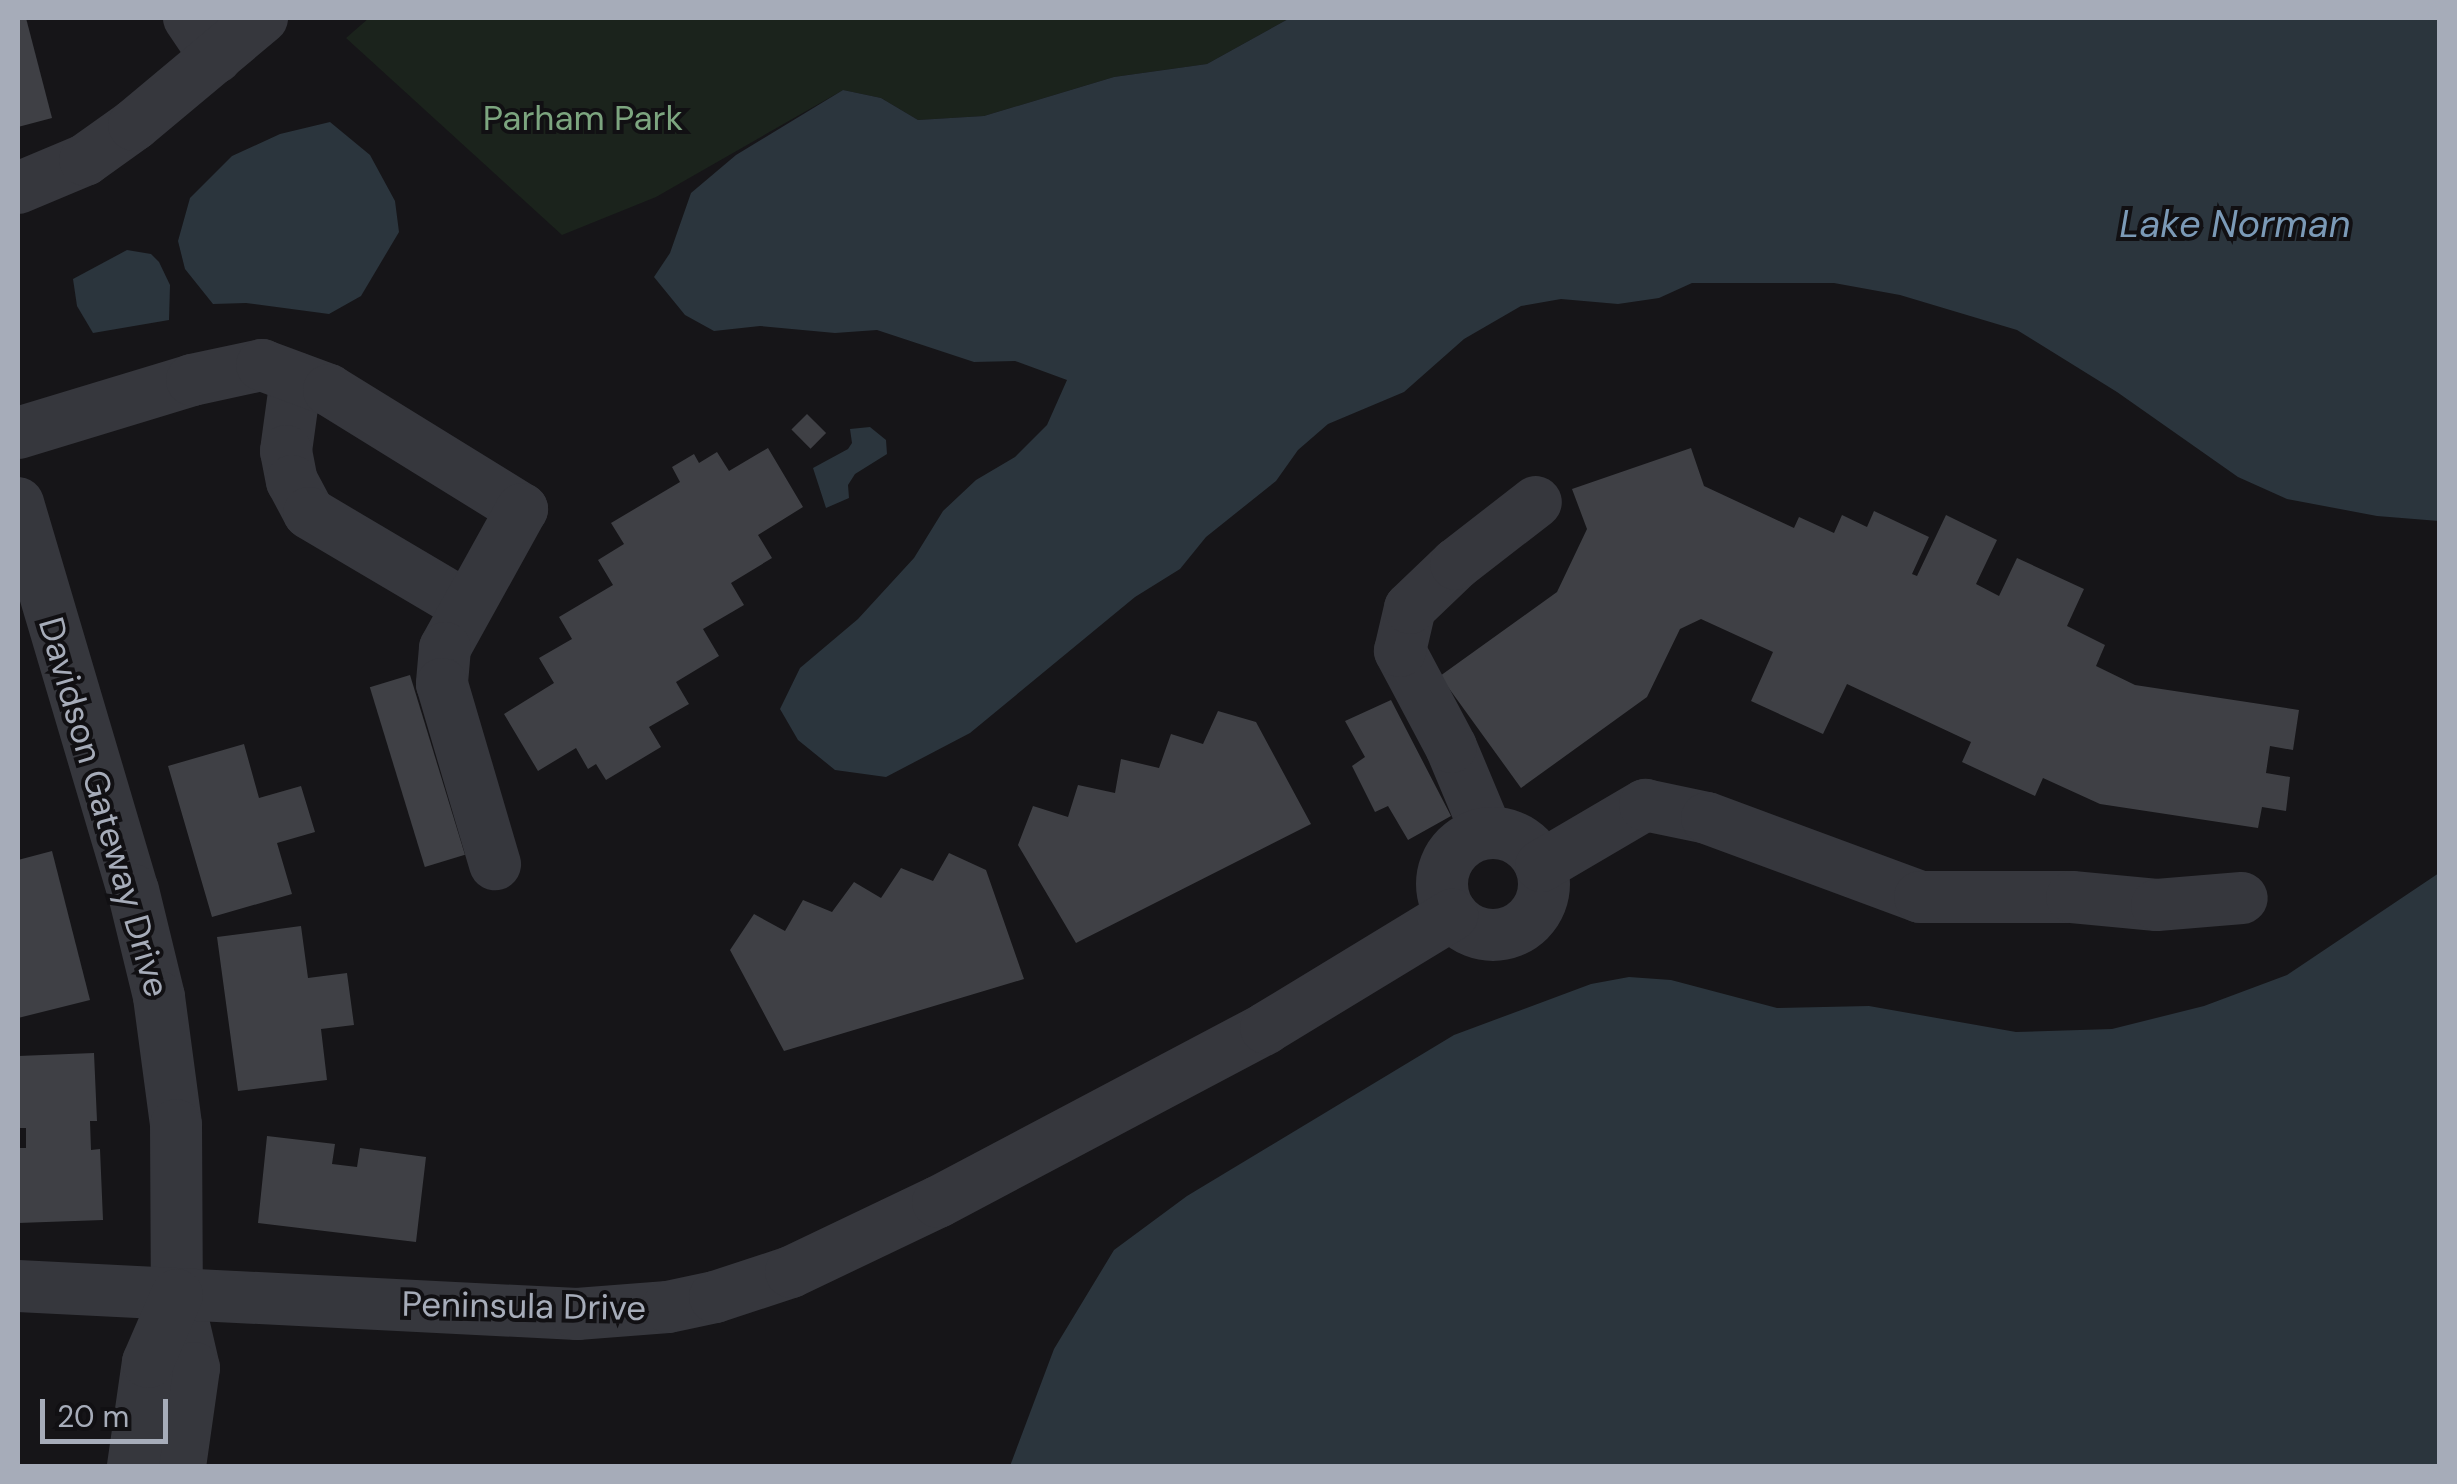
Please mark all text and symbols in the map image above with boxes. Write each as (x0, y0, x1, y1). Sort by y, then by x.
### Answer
park label: Parham Park (483, 97, 683, 139)
water label: Lake Norman (2119, 202, 2351, 248)
street label: Davidson Gateway Drive (30, 612, 178, 1002)
street label: Peninsula Drive (401, 1283, 647, 1329)
scale bar (45, 1379, 172, 1441)
text: 20 m (57, 1397, 129, 1436)

